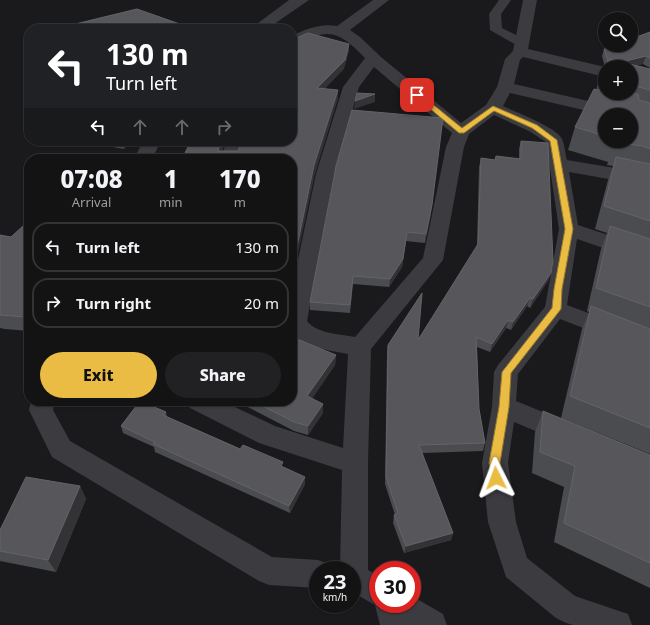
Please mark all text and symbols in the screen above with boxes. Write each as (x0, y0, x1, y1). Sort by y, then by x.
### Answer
map controls (598, 12, 638, 148)
button: search (598, 12, 638, 52)
text: 130 m (106, 35, 189, 73)
icon: left (40, 40, 92, 92)
button: + (598, 60, 638, 100)
text: Turn left (106, 71, 177, 95)
pin (400, 78, 434, 112)
icon: arrive (406, 84, 428, 106)
button: − (598, 108, 638, 148)
icon: left (87, 116, 109, 138)
icon: ahead (129, 116, 151, 138)
icon: ahead (171, 116, 193, 138)
icon: right (213, 116, 235, 138)
text: 07:08 (60, 162, 123, 195)
text: 1 (164, 162, 178, 195)
text: 170 (219, 162, 261, 195)
text: Arrival (72, 193, 111, 211)
text: min (159, 193, 183, 211)
text: m (234, 193, 246, 211)
icon: left (42, 236, 64, 258)
text: Turn left (76, 237, 140, 257)
text: 130 m (235, 237, 279, 257)
icon: right (42, 292, 64, 314)
text: Turn right (76, 293, 151, 313)
text: 20 m (244, 293, 279, 313)
button: Exit (40, 352, 157, 398)
button: Share (165, 352, 281, 398)
position arrow (475, 457, 517, 499)
speed limit sign: 30 (369, 561, 421, 613)
text: 23 (324, 568, 346, 595)
text: km/h (323, 590, 347, 604)

